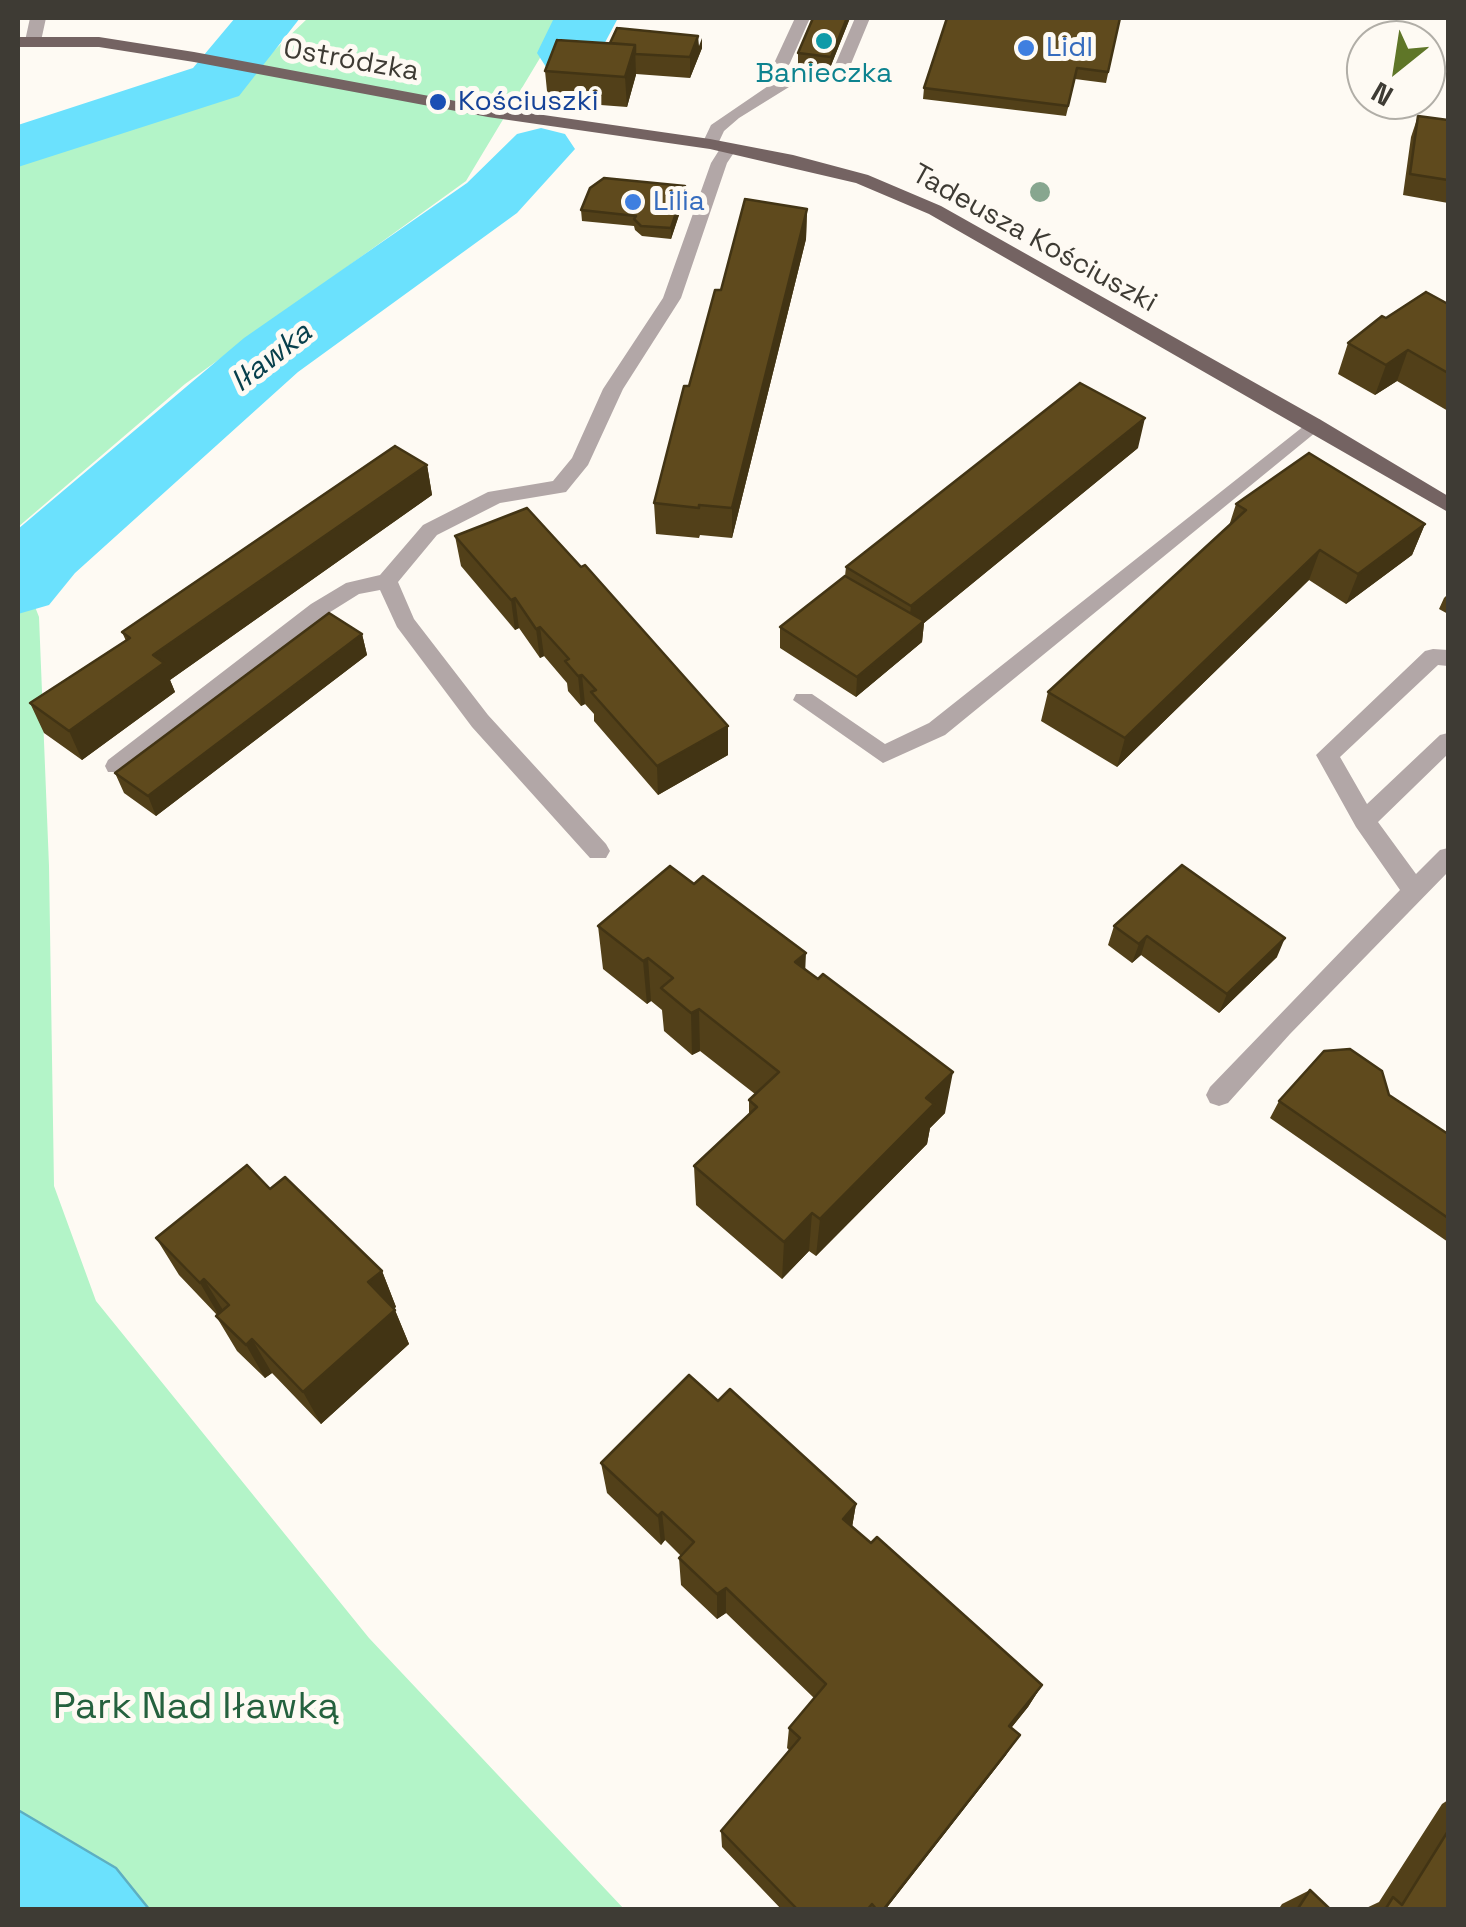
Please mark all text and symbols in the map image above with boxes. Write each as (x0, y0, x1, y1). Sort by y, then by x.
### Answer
north arrow (1346, 20, 1446, 120)
marker: Banieczka (813, 30, 835, 52)
place label: Lidl (1046, 31, 1093, 65)
street label: Ostródzka (281, 33, 421, 89)
marker: Lidl (1015, 37, 1037, 59)
place label: Banieczka (756, 57, 892, 91)
text: N (1365, 74, 1399, 115)
place label: Kościuszki (458, 85, 599, 119)
marker: Kościuszki (427, 91, 449, 113)
street label: Tadeusza Kościuszki (906, 158, 1162, 320)
place label: Lilia (653, 185, 705, 219)
marker: Lilia (622, 191, 644, 213)
water label: Iławka (225, 315, 319, 401)
park label: Park Nad Iławką (53, 1685, 339, 1731)

